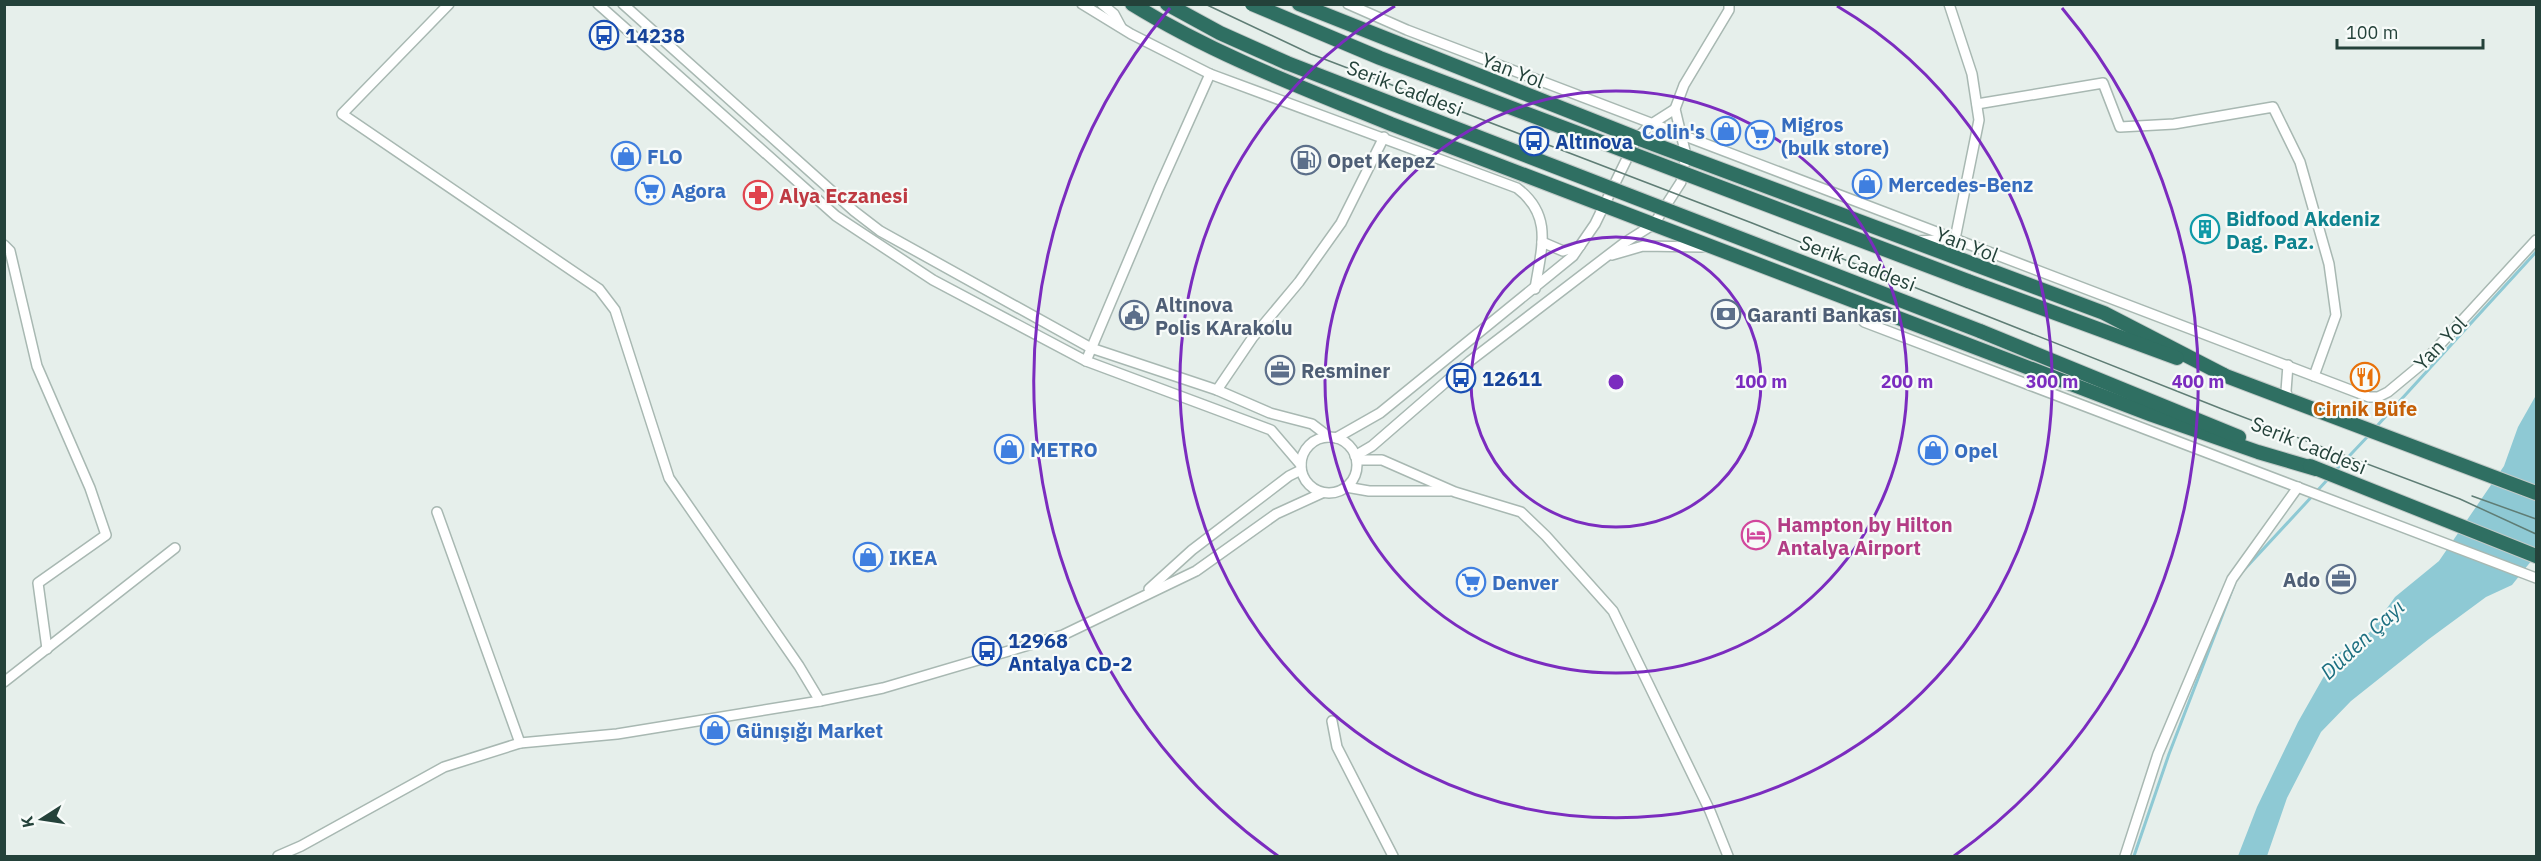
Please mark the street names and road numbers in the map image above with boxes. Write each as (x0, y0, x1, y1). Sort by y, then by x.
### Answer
street label: Yan Yol (1478, 46, 1548, 94)
street label: Serik Caddesi (1343, 53, 1467, 123)
street label: Yan Yol (1932, 220, 2002, 268)
street label: Serik Caddesi (1796, 228, 1920, 298)
street label: Yan Yol (2408, 310, 2472, 376)
street label: Serik Caddesi (2247, 410, 2371, 480)

